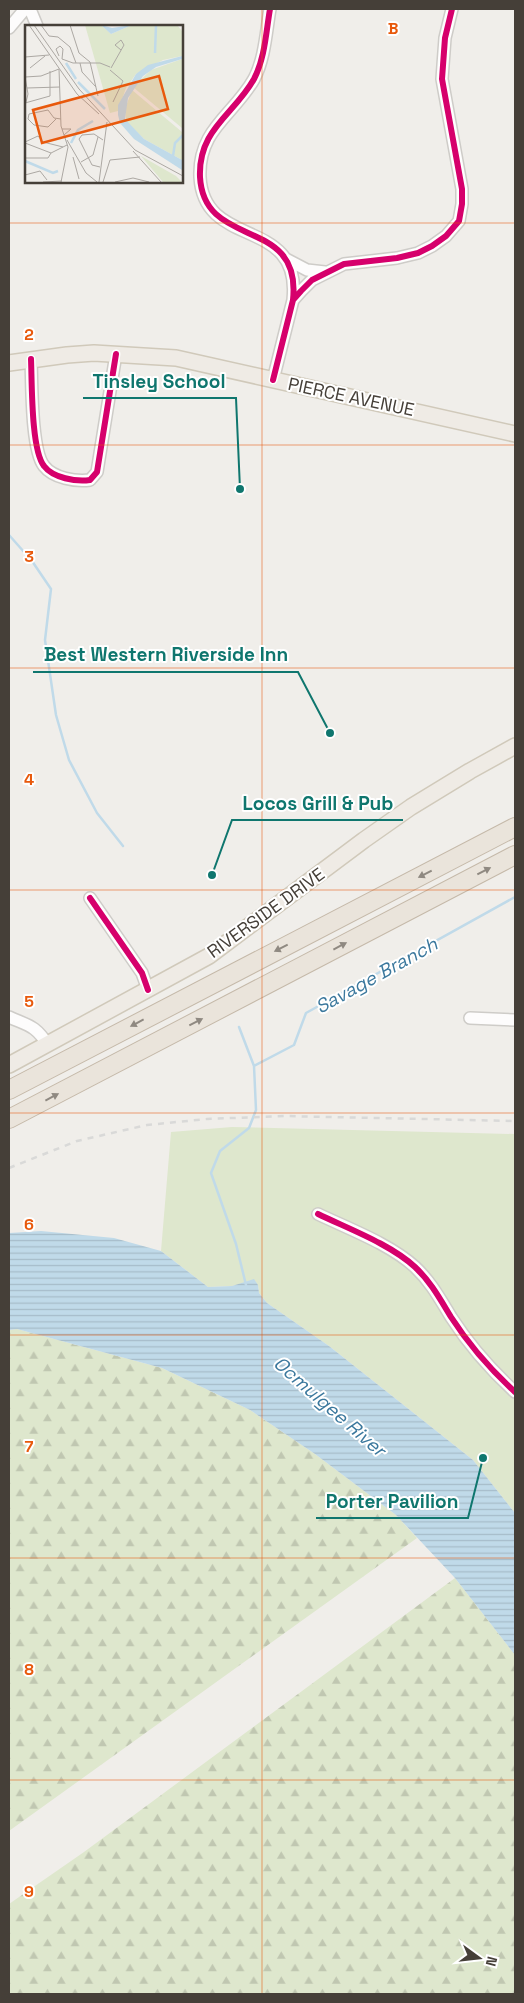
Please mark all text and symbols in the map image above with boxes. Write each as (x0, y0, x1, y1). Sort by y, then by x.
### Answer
text: B (388, 18, 398, 39)
inset map (25, 25, 182, 182)
text: 2 (24, 324, 34, 345)
callout: Tinsley School (83, 364, 236, 398)
text: Tinsley School (93, 369, 225, 394)
street label: PIERCE AVENUE (286, 372, 416, 421)
text: 3 (24, 546, 34, 567)
callout: Best Western Riverside Inn (33, 638, 298, 672)
text: Best Western Riverside Inn (44, 642, 288, 667)
text: 4 (24, 769, 34, 790)
callout: Locos Grill & Pub (232, 786, 403, 820)
text: Locos Grill & Pub (243, 791, 393, 816)
street label: RIVERSIDE DRIVE (203, 862, 329, 963)
one-way arrow (477, 867, 491, 875)
one-way arrow (418, 870, 432, 878)
water label: Savage Branch (311, 931, 442, 1019)
one-way arrow (333, 942, 347, 950)
one-way arrow (273, 944, 288, 952)
text: 5 (24, 991, 34, 1012)
one-way arrow (189, 1018, 203, 1026)
one-way arrow (129, 1019, 144, 1027)
one-way arrow (45, 1093, 59, 1101)
text: 6 (24, 1214, 34, 1235)
water label: Ocmulgee River (268, 1351, 392, 1463)
text: 7 (25, 1436, 34, 1457)
callout: Porter Pavilion (316, 1484, 468, 1518)
text: Porter Pavilion (326, 1489, 458, 1514)
text: 8 (24, 1659, 34, 1680)
text: 9 (24, 1881, 34, 1902)
north arrow (454, 1933, 504, 1983)
text: N (482, 1954, 501, 1968)

